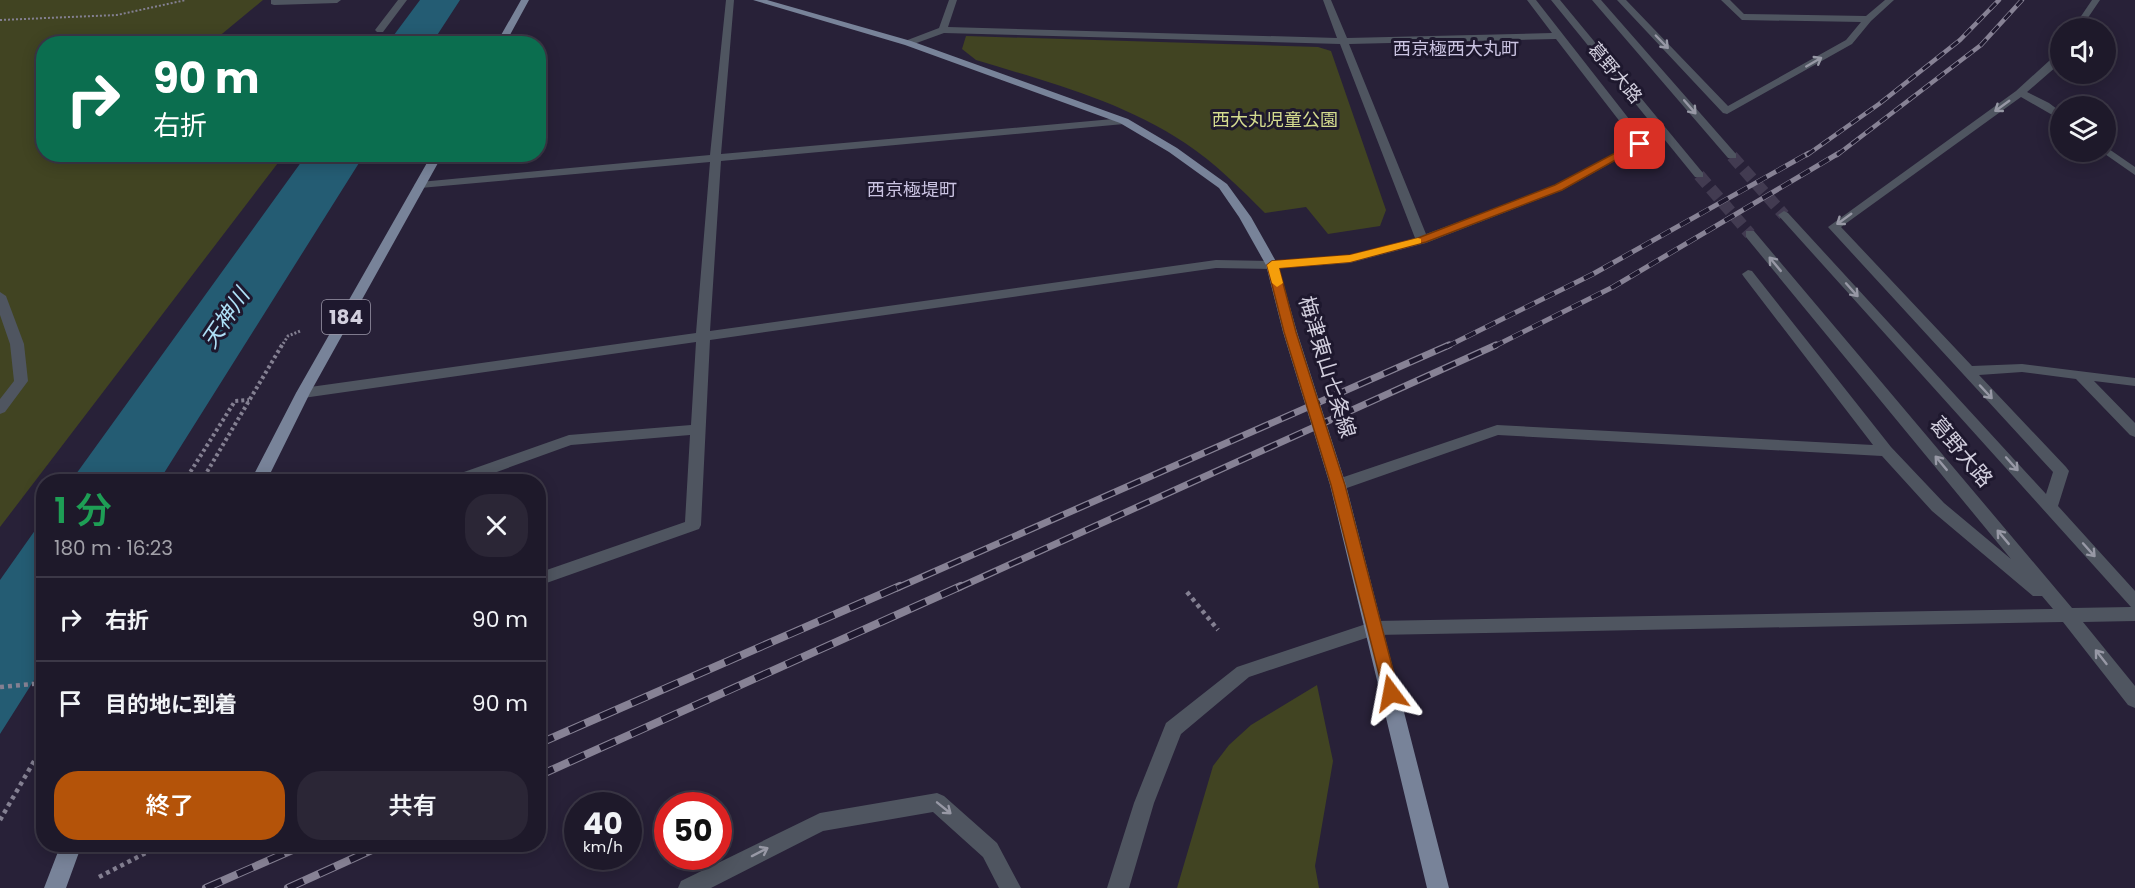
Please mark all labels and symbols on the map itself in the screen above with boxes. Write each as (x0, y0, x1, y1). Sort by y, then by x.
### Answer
one-way arrow (1654, 35, 1669, 50)
district label: 西京極西大丸町 (1393, 36, 1519, 61)
street label: 葛野大路 (1583, 37, 1648, 108)
one-way arrow (1805, 56, 1822, 68)
one-way arrow (1683, 99, 1697, 114)
one-way arrow (1995, 99, 2011, 112)
park label: 西大丸児童公園 (1212, 107, 1338, 132)
pin (1614, 118, 1665, 169)
district label: 西京極堤町 (867, 177, 957, 202)
one-way arrow (1837, 213, 1853, 226)
one-way arrow (1769, 257, 1782, 273)
water label: 天神川 (194, 281, 258, 354)
one-way arrow (1845, 282, 1859, 297)
street label: 梅津東山七条線 (1292, 292, 1363, 441)
road number: 184 (322, 300, 370, 334)
one-way arrow (1978, 384, 1993, 399)
street label: 葛野大路 (1923, 410, 1999, 493)
one-way arrow (1934, 455, 1947, 471)
one-way arrow (2005, 457, 2019, 472)
one-way arrow (1996, 529, 2009, 545)
one-way arrow (2082, 542, 2096, 557)
one-way arrow (2094, 650, 2108, 665)
position arrow (1359, 661, 1423, 725)
speed limit sign: 50 (654, 792, 732, 870)
one-way arrow (936, 802, 952, 815)
one-way arrow (751, 846, 769, 858)

